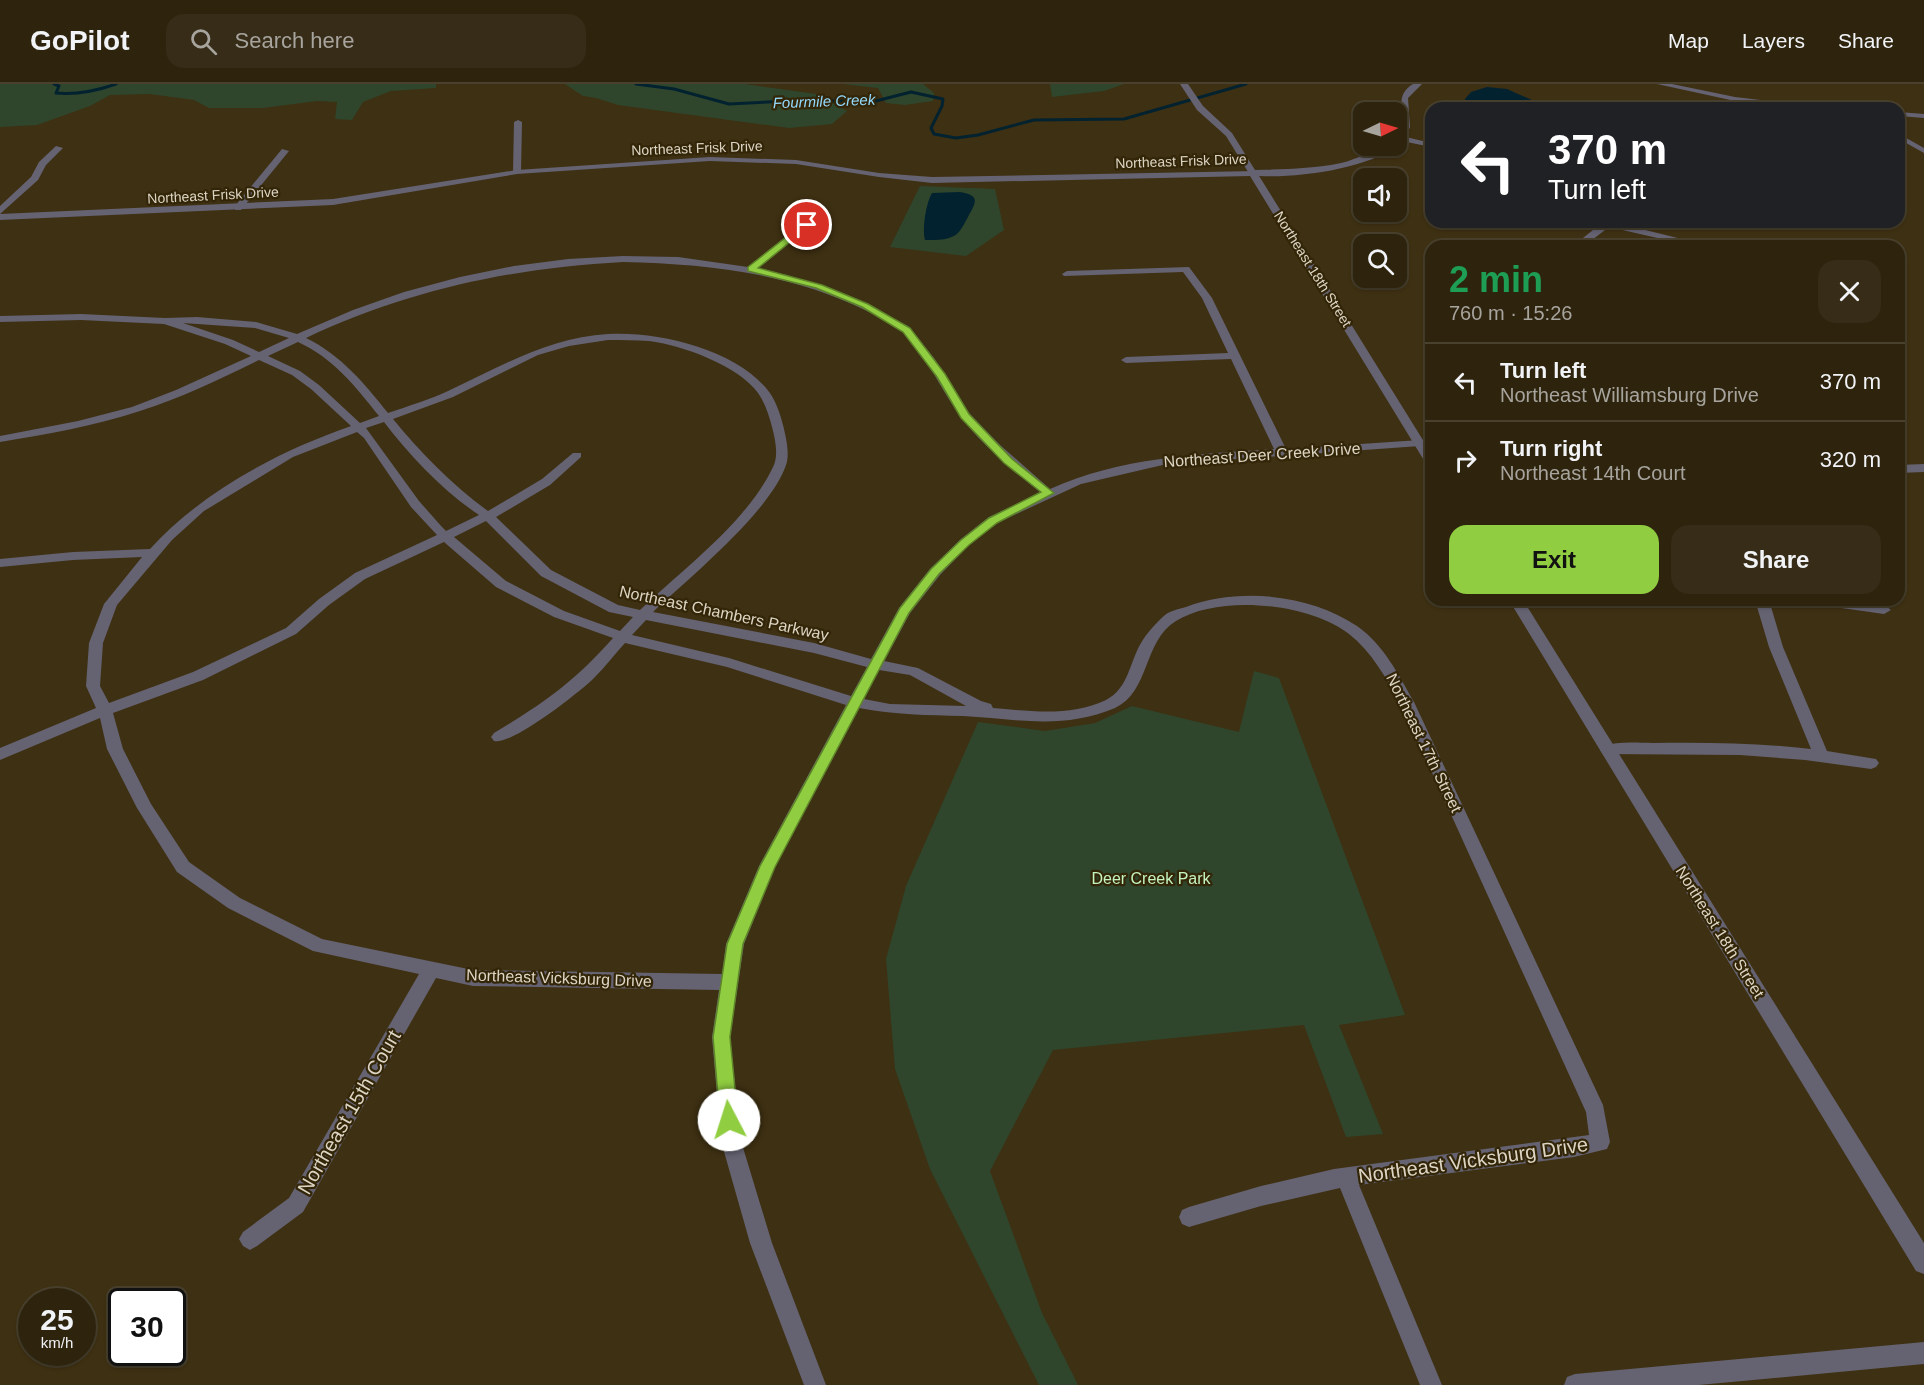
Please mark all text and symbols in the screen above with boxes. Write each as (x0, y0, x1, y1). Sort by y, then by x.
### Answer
search box (166, 14, 586, 68)
text: GoPilot (30, 25, 130, 56)
icon: search (187, 25, 220, 58)
text: Search here (235, 28, 354, 53)
text: Map (1668, 29, 1709, 52)
text: Layers (1742, 29, 1805, 52)
text: Share (1838, 29, 1894, 52)
water label: Fourmile Creek (772, 91, 877, 111)
north arrow (1353, 102, 1407, 156)
map controls (1353, 102, 1407, 288)
icon: left (1449, 126, 1527, 204)
text: 370 m (1548, 126, 1667, 173)
street label: Northeast Frisk Drive (631, 138, 763, 158)
street label: Northeast Frisk Drive (1115, 151, 1247, 171)
button: sound (1353, 168, 1407, 222)
text: Turn left (1548, 175, 1646, 205)
street label: Northeast Frisk Drive (147, 184, 279, 206)
pin (781, 199, 832, 250)
icon: arrive (790, 208, 823, 241)
street label: Northeast 18th Street (1271, 208, 1355, 330)
button: search (1353, 234, 1407, 288)
text: 2 min (1449, 259, 1543, 300)
button: close (1818, 260, 1881, 323)
text: 760 m · 15:26 (1449, 302, 1572, 324)
text: Turn left (1500, 358, 1586, 383)
icon: left (1449, 366, 1482, 399)
text: 370 m (1820, 369, 1881, 394)
text: Northeast Williamsburg Drive (1500, 384, 1759, 406)
text: Turn right (1500, 436, 1602, 461)
street label: Northeast Deer Creek Drive (1163, 440, 1361, 470)
icon: right (1449, 444, 1482, 477)
text: 320 m (1820, 447, 1881, 472)
text: Northeast 14th Court (1500, 462, 1686, 484)
button: Exit (1449, 525, 1659, 594)
button: Share (1671, 525, 1881, 594)
street label: Northeast Chambers Parkway (618, 582, 830, 644)
street label: Northeast 17th Street (1383, 671, 1465, 816)
street label: Northeast 18th Street (1672, 863, 1768, 1001)
park label: Deer Creek Park (1091, 870, 1212, 887)
street label: Northeast Vicksburg Drive (466, 966, 652, 990)
street label: Northeast 15th Court (293, 1026, 405, 1198)
position arrow (697, 1088, 761, 1152)
street label: Northeast Vicksburg Drive (1357, 1133, 1589, 1187)
speed limit sign: 30 (108, 1288, 186, 1366)
text: 25 (40, 1303, 74, 1336)
text: km/h (41, 1334, 73, 1351)

